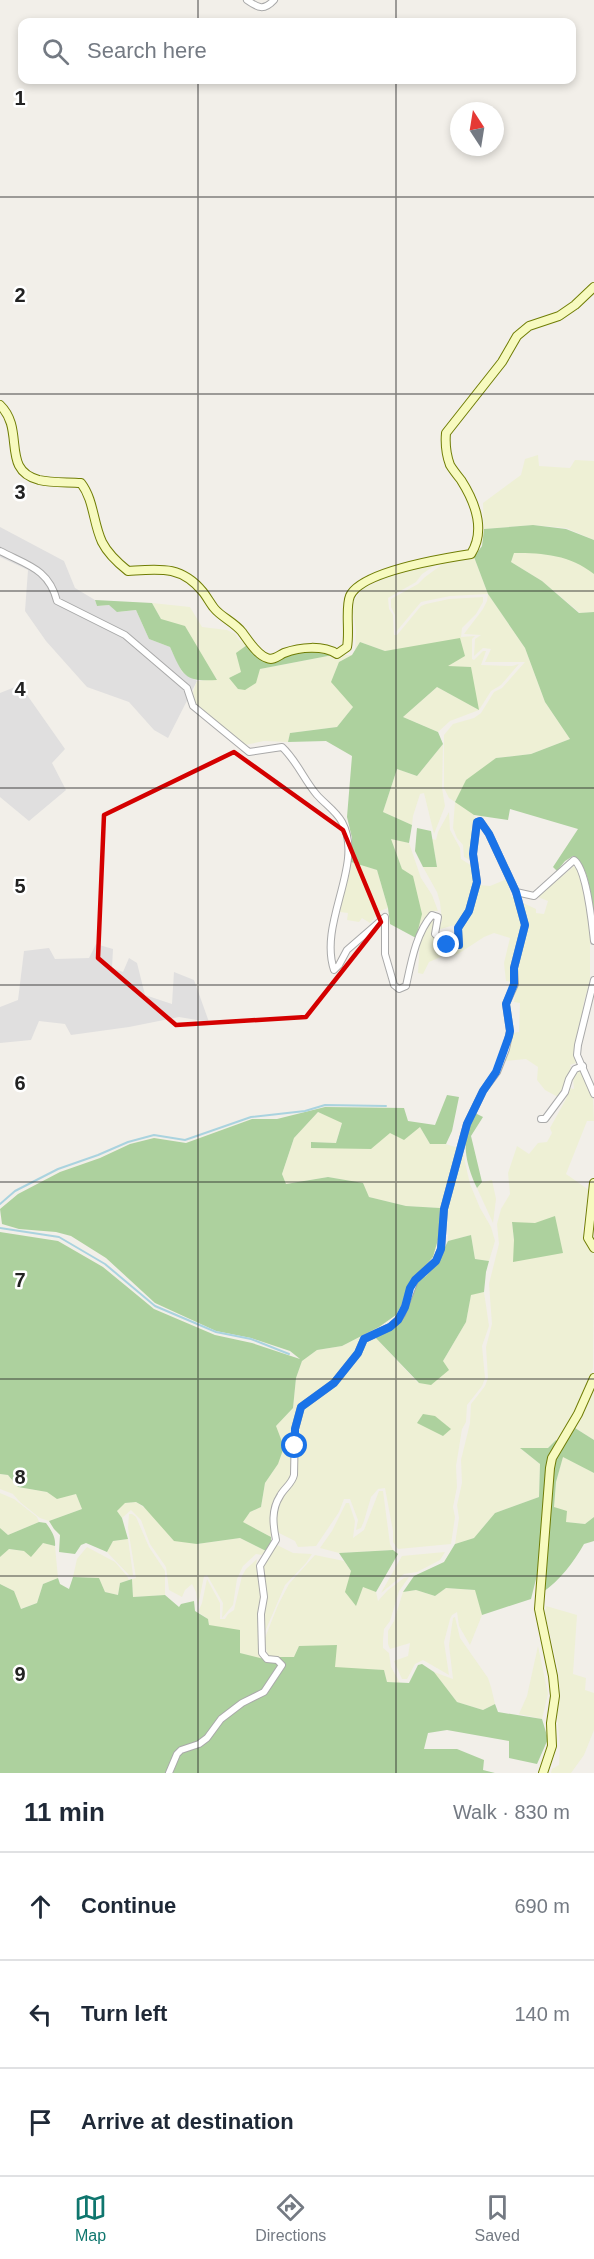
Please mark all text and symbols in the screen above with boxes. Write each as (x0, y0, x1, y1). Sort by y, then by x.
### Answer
search box (18, 18, 576, 84)
icon: search (39, 35, 72, 68)
text: Search here (87, 38, 207, 63)
text: 1 (14, 87, 26, 109)
north arrow (450, 102, 504, 156)
text: 2 (14, 284, 26, 306)
text: 3 (14, 481, 26, 503)
text: 4 (14, 678, 26, 700)
text: 5 (14, 875, 26, 897)
route end (433, 931, 459, 957)
text: 6 (14, 1072, 26, 1094)
text: 7 (14, 1269, 26, 1291)
route start (281, 1432, 307, 1458)
text: 8 (14, 1466, 26, 1488)
text: 9 (14, 1663, 26, 1685)
text: 11 min (24, 1797, 105, 1827)
text: Walk · 830 m (453, 1801, 570, 1823)
icon: ahead (24, 1890, 57, 1923)
text: Continue (81, 1893, 176, 1918)
text: 690 m (514, 1895, 570, 1917)
icon: left (24, 1998, 57, 2031)
text: Turn left (81, 2001, 167, 2026)
text: 140 m (514, 2003, 570, 2025)
icon: arrive (24, 2106, 57, 2139)
text: Arrive at destination (81, 2109, 294, 2134)
tab: Map (74, 2191, 107, 2245)
tab: Directions (255, 2191, 326, 2245)
tab: Saved (475, 2191, 520, 2245)

